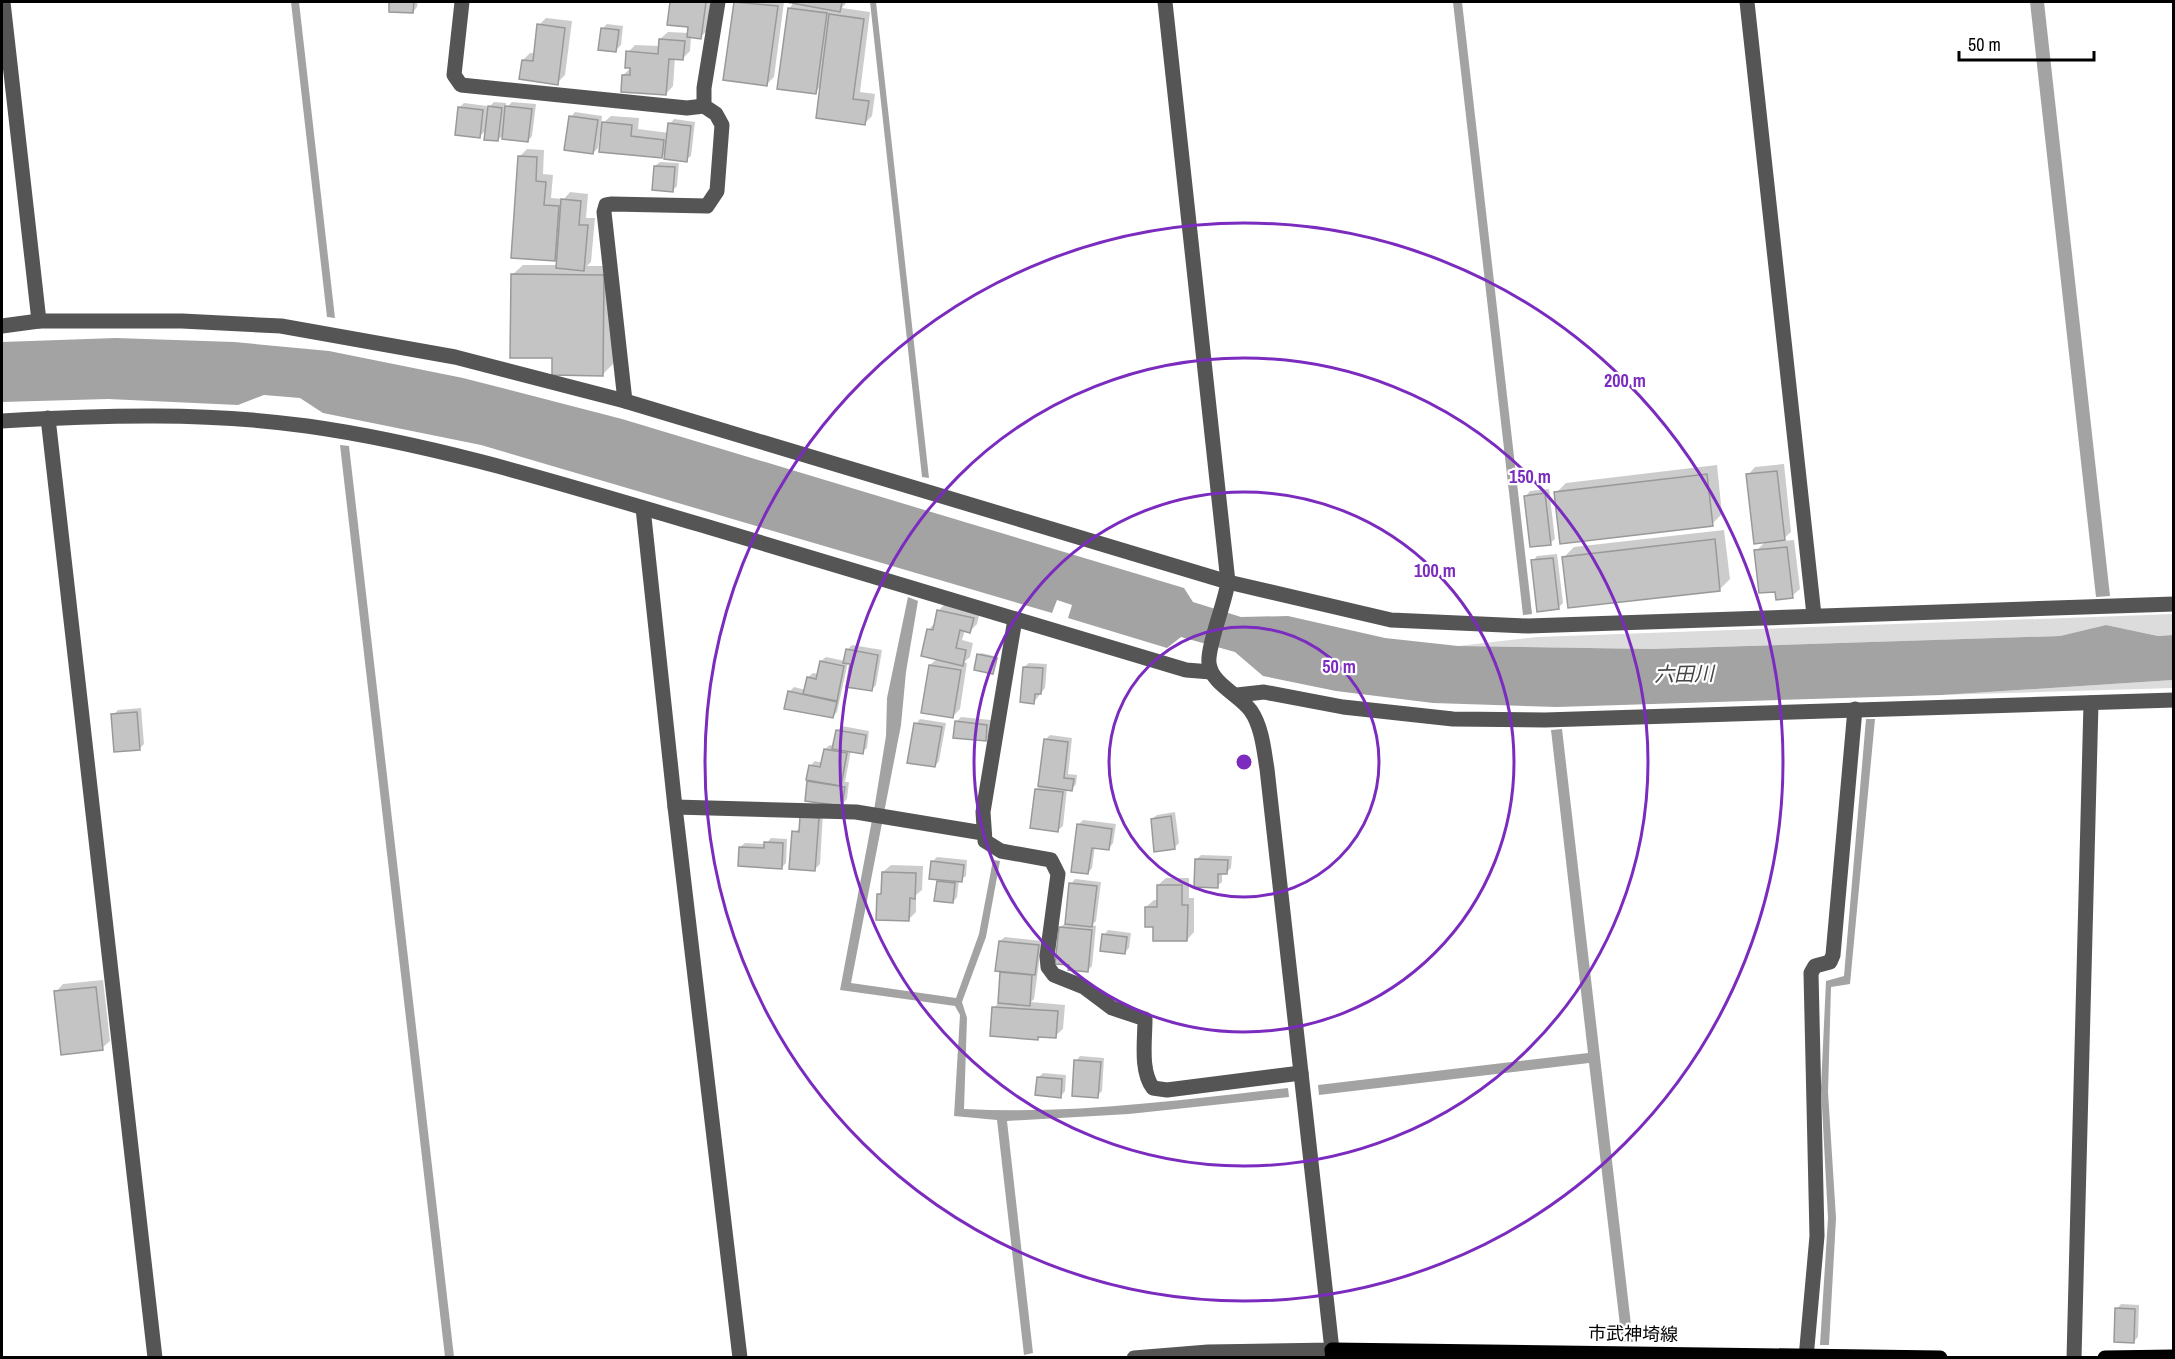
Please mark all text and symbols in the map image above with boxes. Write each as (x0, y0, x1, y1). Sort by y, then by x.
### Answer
scale bar (1959, 24, 2094, 62)
text: 50 m (1968, 32, 2001, 57)
text: 200 m (1604, 368, 1646, 393)
text: 150 m (1509, 464, 1551, 489)
text: 100 m (1414, 558, 1456, 583)
text: 50 m (1322, 654, 1356, 679)
water label: 六田川 (1654, 659, 1716, 688)
centre of rings (1234, 752, 1254, 772)
street label: 市武神埼線 (1588, 1320, 1678, 1347)

